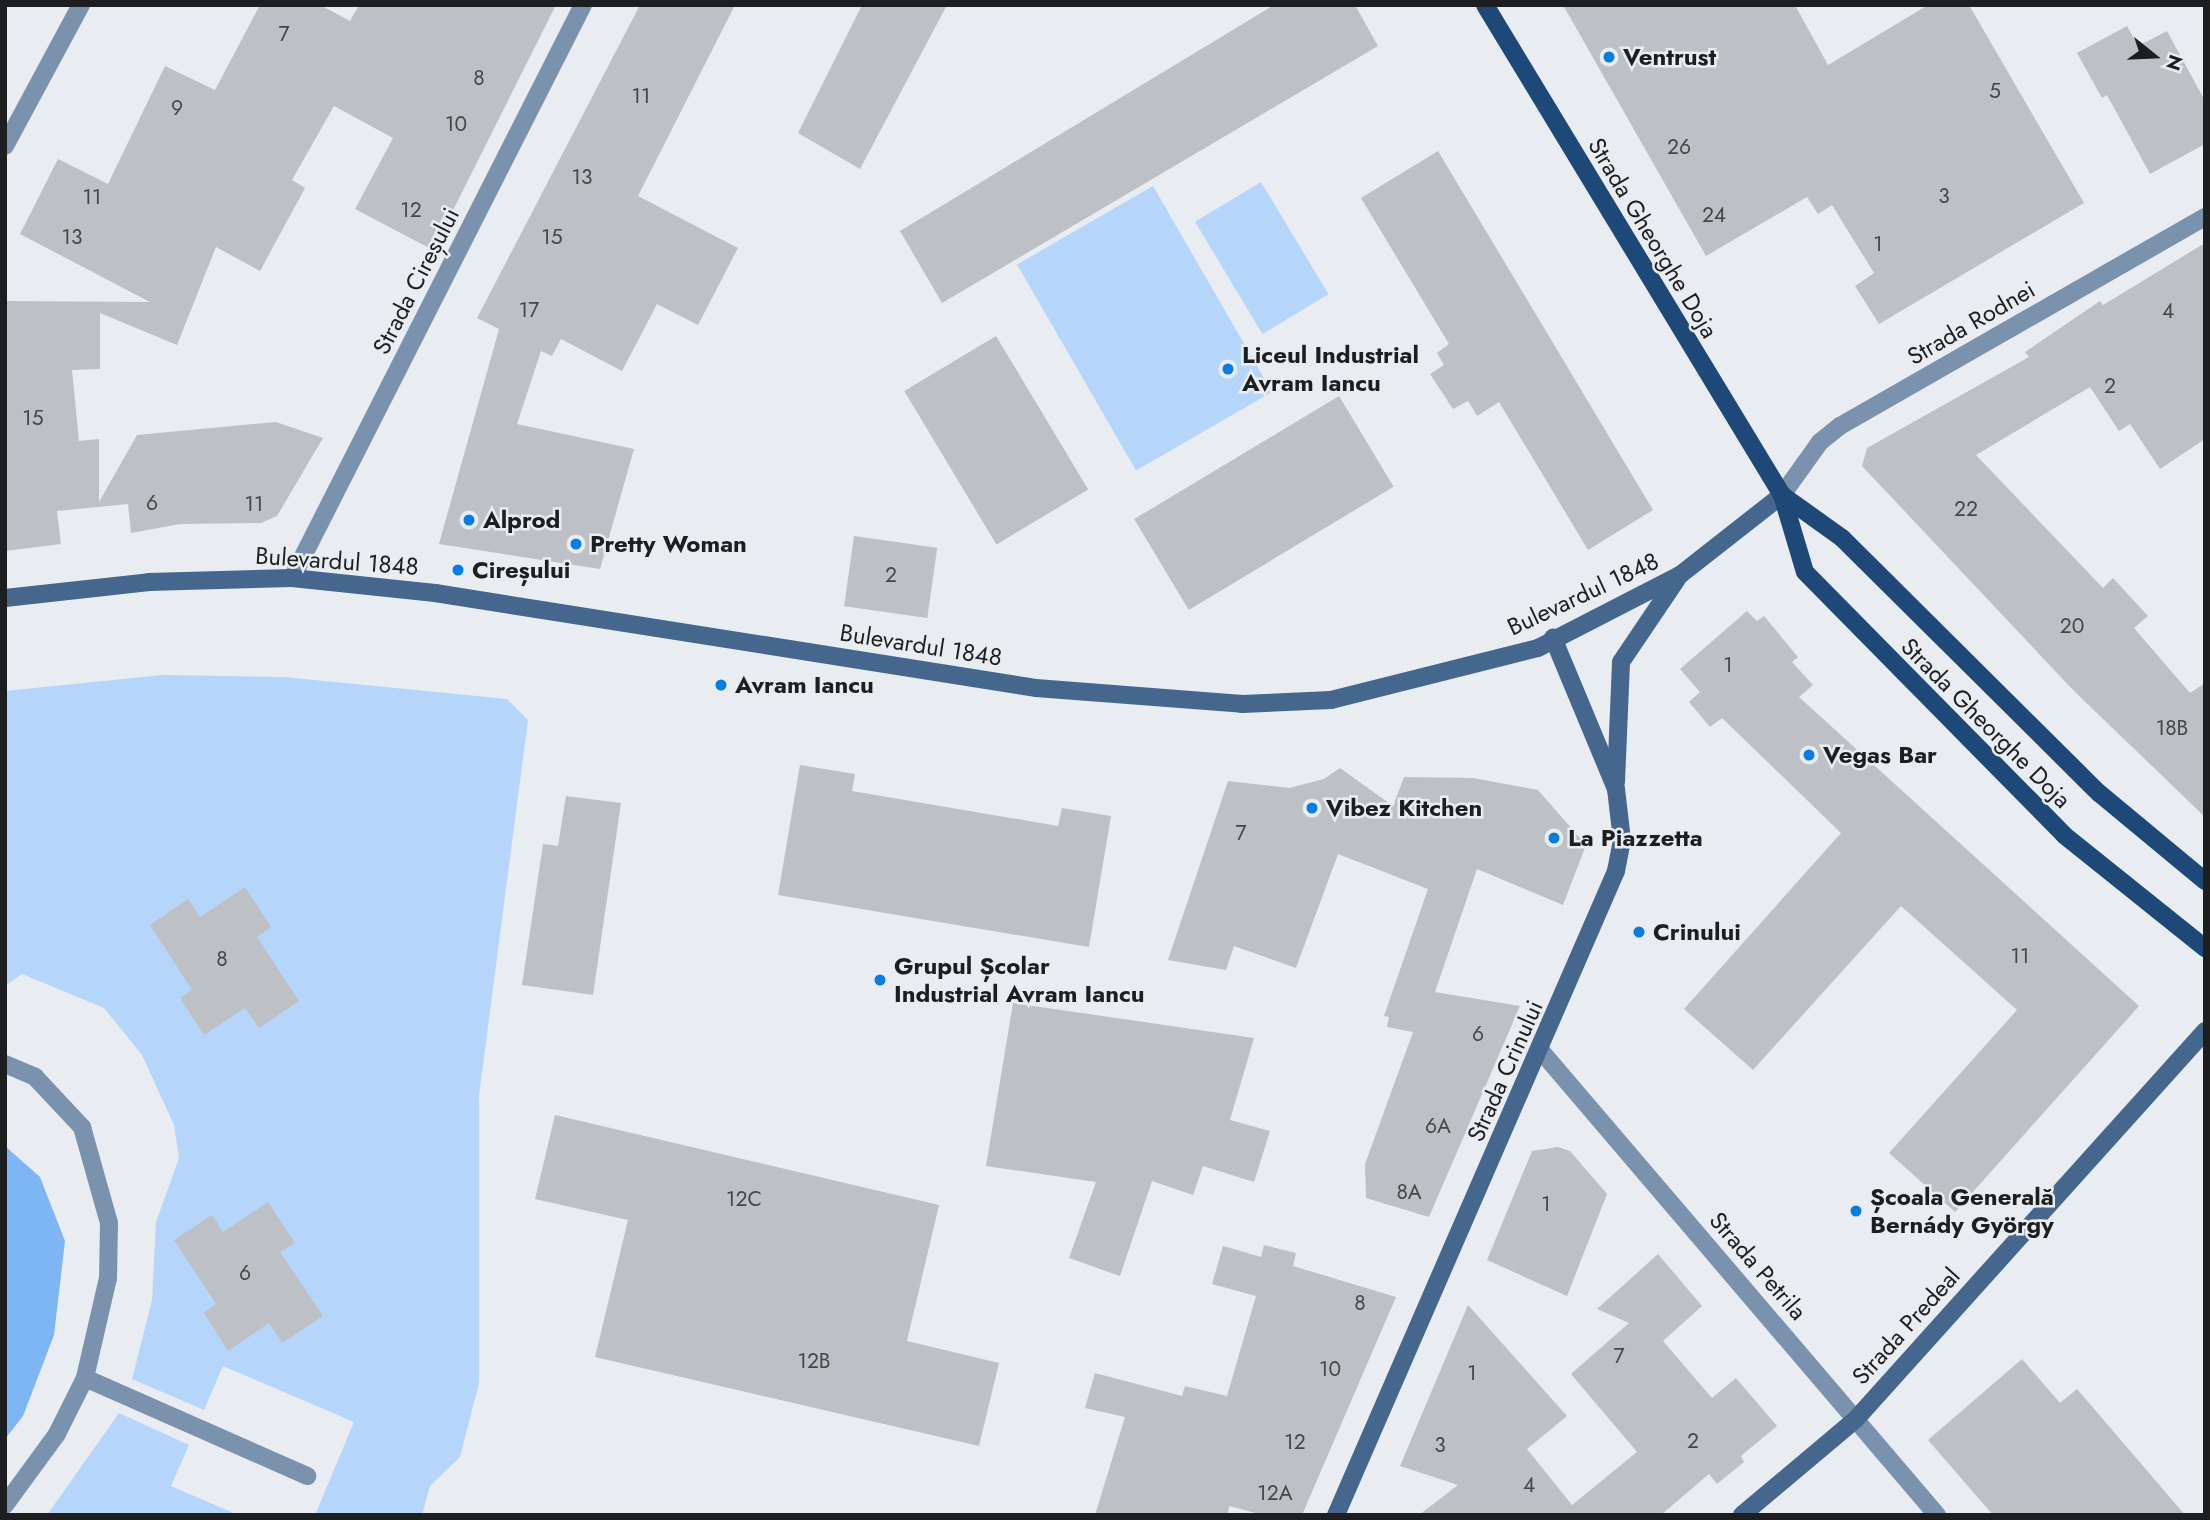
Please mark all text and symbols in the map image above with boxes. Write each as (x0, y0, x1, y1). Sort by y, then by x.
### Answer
house number: 7 (278, 21, 290, 47)
north arrow (2119, 21, 2189, 91)
place label: Ventrust (1623, 43, 1716, 71)
marker: Ventrust (1601, 49, 1617, 65)
text: N (2159, 51, 2190, 74)
house number: 8 (473, 65, 485, 91)
house number: 5 (1989, 78, 2001, 104)
house number: 11 (632, 83, 650, 109)
house number: 9 (171, 95, 183, 121)
house number: 10 (445, 111, 467, 137)
street label: Strada Gheorghe Doja (1582, 133, 1724, 343)
house number: 26 (1667, 134, 1691, 160)
house number: 13 (572, 164, 592, 190)
house number: 3 (1938, 183, 1950, 209)
house number: 11 (83, 184, 101, 210)
house number: 12 (400, 197, 422, 223)
house number: 24 (1702, 202, 1726, 228)
street label: Strada Cireșului (367, 203, 465, 359)
house number: 13 (62, 224, 82, 250)
house number: 15 (541, 224, 563, 250)
house number: 1 (1873, 231, 1883, 257)
street label: Strada Rodnei (1902, 275, 2040, 371)
house number: 17 (519, 297, 539, 323)
house number: 4 (2162, 298, 2174, 324)
place label: Liceul Industrial Avram Iancu (1242, 341, 1419, 397)
marker: Liceul Industrial Avram Iancu (1220, 361, 1236, 377)
house number: 2 (2104, 373, 2116, 399)
house number: 15 (22, 405, 44, 431)
house number: 6 (146, 490, 158, 516)
house number: 11 (245, 491, 263, 517)
house number: 22 (1954, 496, 1978, 522)
place label: Alprod (483, 506, 560, 534)
marker: Alprod (461, 512, 477, 528)
place label: Pretty Woman (590, 530, 747, 558)
marker: Pretty Woman (568, 536, 584, 552)
street label: Bulevardul 1848 (254, 541, 420, 581)
street label: Bulevardul 1848 (1503, 546, 1663, 642)
place label: Cireșului (472, 556, 570, 584)
marker: Cireșului (450, 562, 466, 578)
house number: 2 (885, 562, 897, 588)
house number: 20 (2060, 613, 2084, 639)
street label: Bulevardul 1848 (838, 618, 1004, 672)
street label: Strada Gheorghe Doja (1895, 632, 2077, 814)
house number: 1 (1723, 652, 1733, 678)
place label: Avram Iancu (735, 671, 874, 699)
marker: Avram Iancu (713, 677, 729, 693)
house number: 18B (2156, 715, 2188, 741)
place label: Vegas Bar (1823, 741, 1937, 769)
marker: Vegas Bar (1801, 747, 1817, 763)
place label: Vibez Kitchen (1326, 794, 1482, 822)
marker: Vibez Kitchen (1304, 800, 1320, 816)
house number: 7 (1235, 820, 1247, 846)
place label: La Piazzetta (1568, 824, 1703, 852)
marker: La Piazzetta (1546, 830, 1562, 846)
place label: Crinului (1653, 918, 1741, 946)
marker: Crinului (1631, 924, 1647, 940)
house number: 11 (2011, 943, 2029, 969)
house number: 8 (216, 946, 228, 972)
place label: Grupul Școlar Industrial Avram Iancu (894, 952, 1145, 1008)
marker: Grupul Școlar Industrial Avram Iancu (872, 972, 888, 988)
street label: Strada Crinului (1461, 996, 1549, 1146)
house number: 6 (1472, 1021, 1484, 1047)
house number: 6A (1425, 1113, 1451, 1139)
house number: 8A (1396, 1179, 1422, 1205)
place label: Școala Generală Bernády György (1870, 1183, 2054, 1239)
house number: 12C (726, 1186, 762, 1212)
house number: 1 (1541, 1191, 1551, 1217)
marker: Școala Generală Bernády György (1848, 1203, 1864, 1219)
street label: Strada Petrila (1703, 1206, 1813, 1326)
house number: 6 (239, 1260, 251, 1286)
street label: Strada Predeal (1846, 1262, 1966, 1390)
house number: 8 (1354, 1290, 1366, 1316)
house number: 7 (1613, 1343, 1625, 1369)
house number: 12B (797, 1348, 831, 1374)
house number: 10 (1319, 1356, 1341, 1382)
house number: 1 (1467, 1360, 1477, 1386)
house number: 2 (1687, 1428, 1699, 1454)
house number: 12 (1284, 1429, 1306, 1455)
house number: 3 (1434, 1432, 1446, 1458)
house number: 4 (1523, 1472, 1535, 1498)
house number: 12A (1257, 1480, 1293, 1506)

